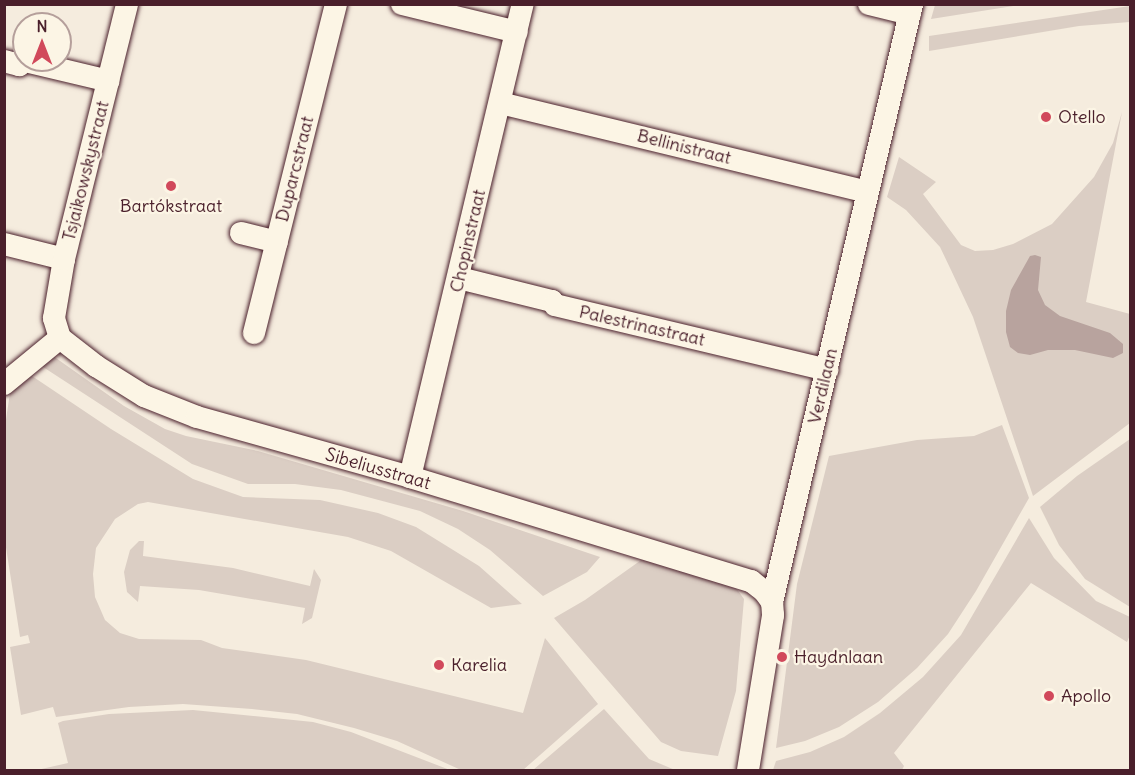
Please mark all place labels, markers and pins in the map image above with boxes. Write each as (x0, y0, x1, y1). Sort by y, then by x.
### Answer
place label: Otello (1058, 106, 1106, 128)
marker: Otello (1039, 110, 1053, 124)
marker: Bartókstraat (164, 179, 178, 193)
place label: Bartókstraat (120, 195, 222, 217)
place label: Haydnlaan (794, 646, 883, 668)
marker: Haydnlaan (775, 650, 789, 664)
place label: Karelia (451, 654, 507, 676)
marker: Karelia (432, 658, 446, 672)
place label: Apollo (1061, 685, 1111, 707)
marker: Apollo (1042, 689, 1056, 703)

